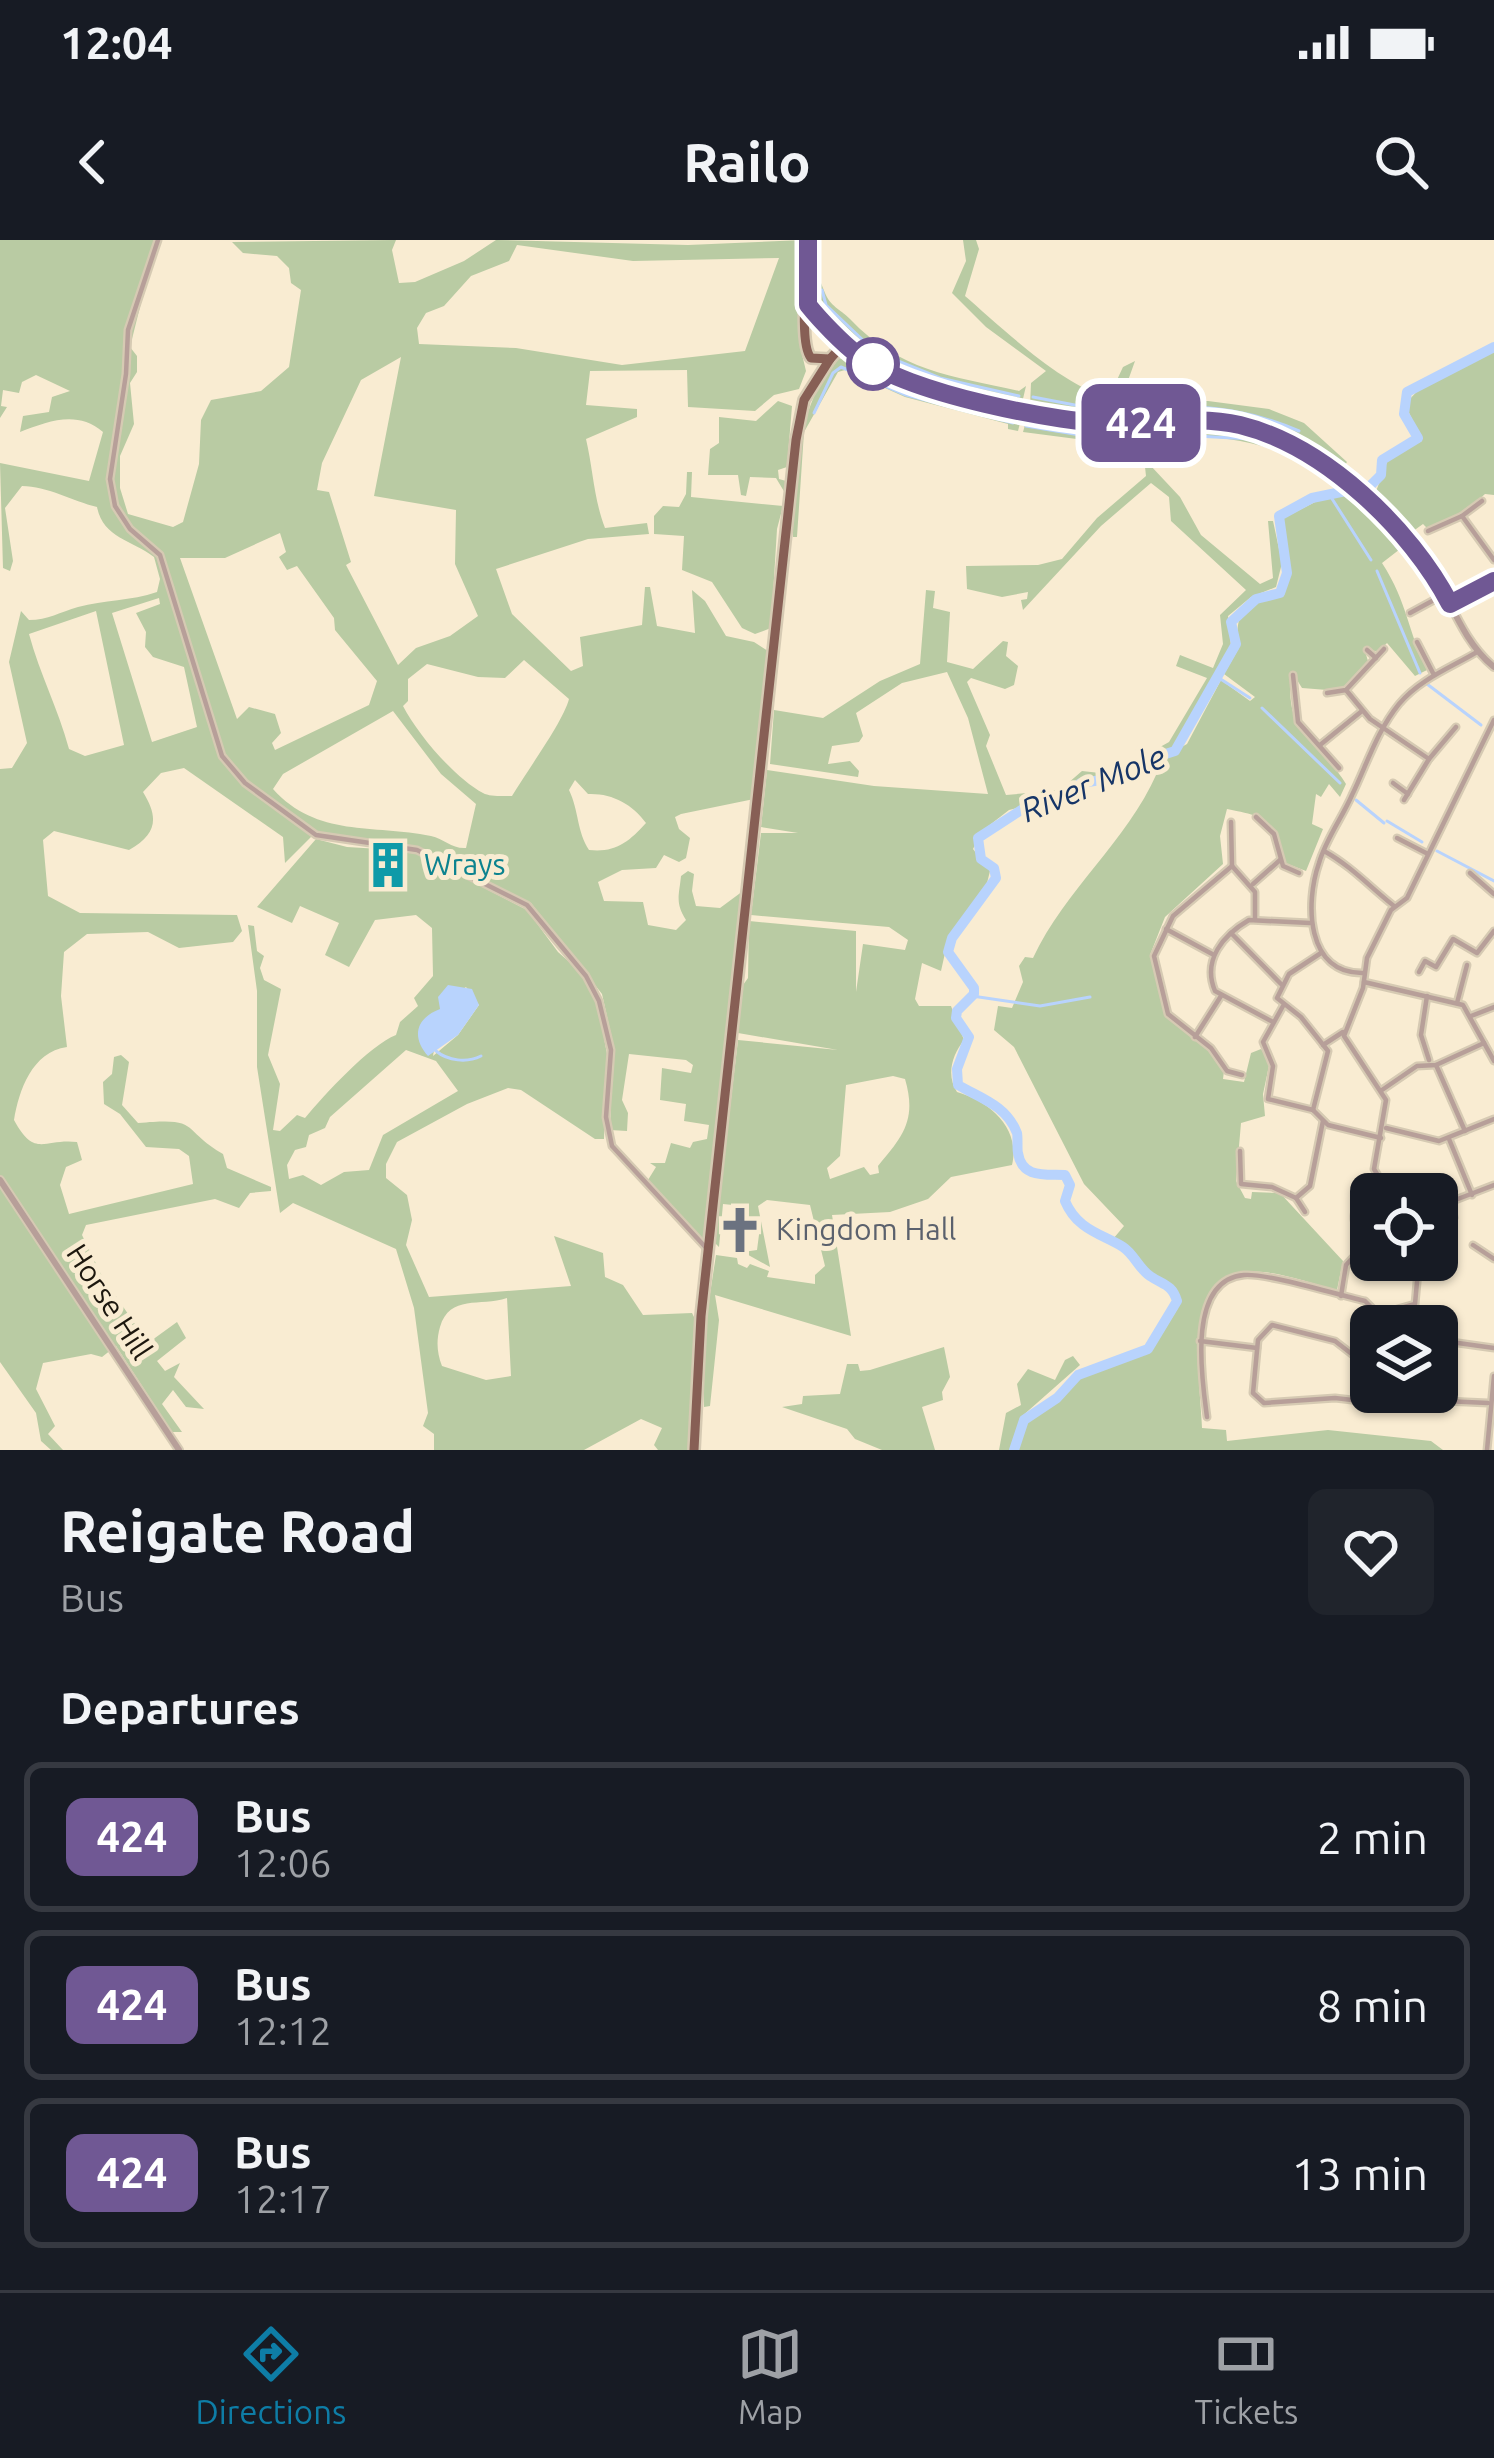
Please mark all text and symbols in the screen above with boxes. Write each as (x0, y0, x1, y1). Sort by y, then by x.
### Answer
text: 12:04 (60, 17, 173, 68)
icon: back (60, 129, 126, 195)
icon: search (1368, 129, 1434, 195)
text: Railo (683, 132, 811, 192)
unlabelled marker (848, 339, 898, 389)
line badge: 424 (1072, 384, 1210, 462)
text: 424 (1105, 399, 1177, 446)
water label: River Mole (1015, 737, 1171, 828)
building icon: Wrays (363, 840, 413, 890)
place label: Wrays (424, 847, 506, 881)
map controls (1350, 1173, 1458, 1413)
button: locate (1350, 1173, 1458, 1281)
church icon: Kingdom Hall (715, 1205, 765, 1255)
place label: Kingdom Hall (776, 1212, 957, 1246)
street label: Horse Hill (60, 1238, 160, 1365)
button: layers (1350, 1305, 1458, 1413)
button: heart (1308, 1489, 1434, 1615)
text: Reigate Road (60, 1499, 415, 1563)
text: Bus (60, 1576, 124, 1619)
text: Departures (60, 1682, 300, 1733)
text: Bus (234, 1790, 311, 1841)
text: 2 min (1317, 1812, 1428, 1863)
text: 424 (96, 1813, 168, 1860)
text: 12:06 (234, 1841, 332, 1884)
text: Bus (234, 1958, 311, 2009)
text: 8 min (1317, 1980, 1428, 2031)
text: 424 (96, 1981, 168, 2028)
text: 12:12 (234, 2009, 332, 2052)
text: Bus (234, 2126, 311, 2177)
text: 13 min (1291, 2148, 1428, 2199)
text: 424 (96, 2149, 168, 2196)
text: 12:17 (234, 2177, 332, 2220)
tab: Directions (196, 2321, 346, 2430)
tab: Map (737, 2321, 803, 2430)
tab: Tickets (1194, 2321, 1298, 2430)

